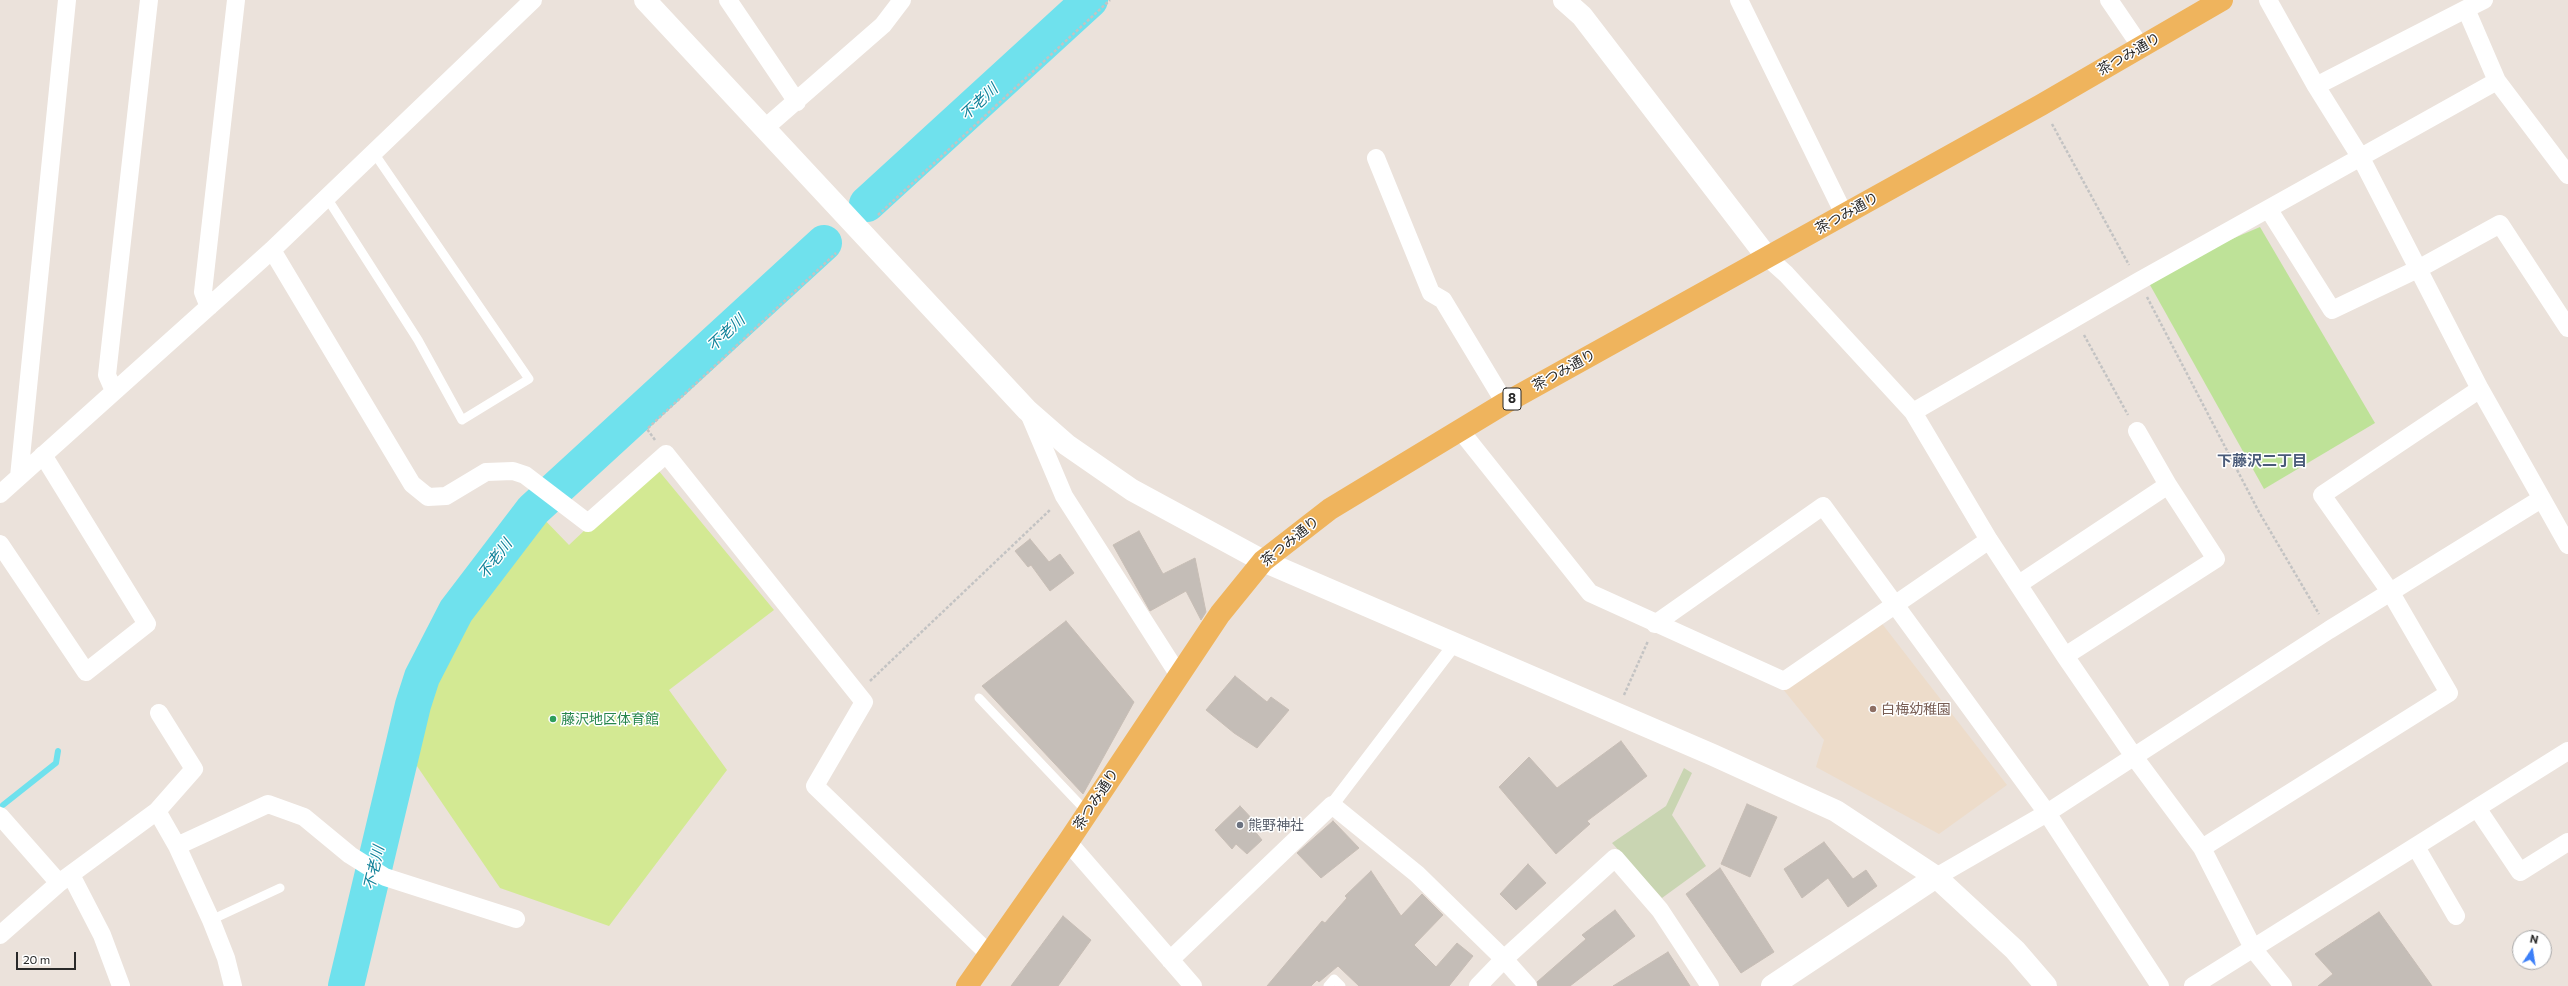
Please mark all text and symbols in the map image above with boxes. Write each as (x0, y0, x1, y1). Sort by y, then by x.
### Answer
street label: 茶つみ通り (2094, 29, 2164, 79)
water label: 不老川 (956, 80, 1002, 124)
street label: 茶つみ通り (1812, 189, 1882, 237)
water label: 不老川 (703, 311, 749, 355)
street label: 茶つみ通り (1529, 346, 1599, 394)
road number: 8 (1503, 388, 1521, 410)
district label: 下藤沢二丁目 (2217, 452, 2307, 470)
street label: 茶つみ通り (1258, 512, 1322, 570)
water label: 不老川 (474, 536, 516, 582)
place label: 白梅幼稚園 (1881, 701, 1951, 717)
marker: 白梅幼稚園 (1868, 704, 1878, 714)
place label: 藤沢地区体育館 (561, 711, 659, 727)
marker: 藤沢地区体育館 (548, 714, 558, 724)
street label: 茶つみ通り (1070, 765, 1122, 833)
place label: 熊野神社 (1248, 817, 1304, 833)
marker: 熊野神社 (1235, 820, 1245, 830)
water label: 不老川 (360, 844, 388, 892)
north arrow (2512, 930, 2552, 970)
text: N (2529, 932, 2540, 946)
scale bar (18, 944, 78, 970)
text: 20 m (23, 952, 50, 966)

